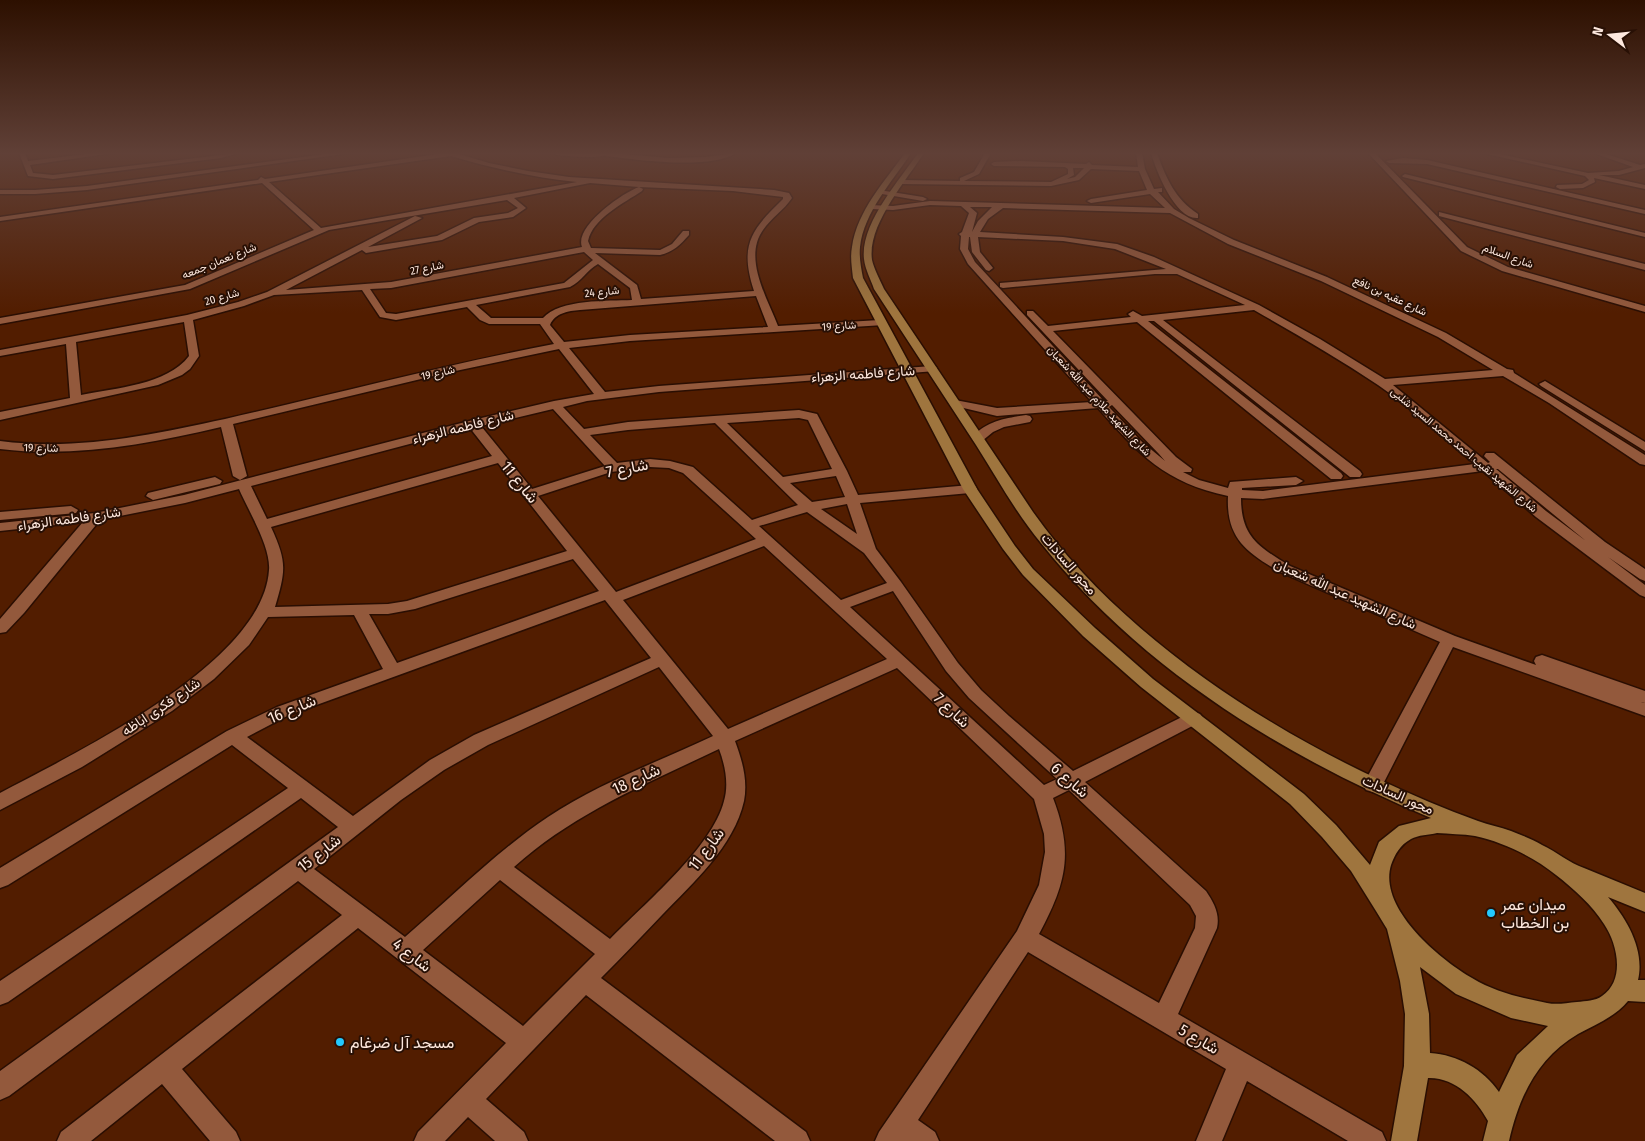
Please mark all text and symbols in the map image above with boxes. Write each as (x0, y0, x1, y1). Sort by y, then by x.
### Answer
north arrow (1585, 10, 1635, 60)
text: N (1589, 25, 1607, 38)
street label: شارع نعمان جمعه (180, 240, 259, 283)
street label: شارع السلام (1481, 241, 1535, 272)
street label: شارع 27 (409, 258, 445, 279)
street label: شارع عقبه بن نافع (1351, 273, 1429, 320)
street label: شارع 24 (584, 284, 620, 301)
street label: شارع 20 (203, 286, 241, 309)
street label: شارع 19 (821, 318, 857, 335)
street label: شارع الشهيد ملازم عبد الله شعبان (1044, 343, 1154, 460)
street label: شارع فاطمه الزهراء (811, 362, 916, 388)
street label: شارع 19 (420, 363, 457, 384)
street label: شارع الشهيد نقيب احمد محمد السيد شلبى (1387, 385, 1540, 516)
street label: شارع فاطمه الزهراء (411, 406, 516, 450)
street label: شارع 19 (24, 441, 59, 456)
street label: شارع 7 (604, 455, 650, 483)
street label: شارع 11 (496, 457, 543, 508)
street label: شارع فاطمه الزهراء (16, 503, 122, 537)
street label: محور السادات (1038, 530, 1100, 598)
street label: شارع الشهيد عبد الله شعبان (1270, 555, 1419, 635)
street label: شارع فكرى اباظه (119, 675, 205, 741)
street label: شارع 7 (929, 689, 974, 733)
street label: شارع 16 (265, 690, 320, 729)
street label: شارع 6 (1046, 758, 1093, 803)
street label: شارع 18 (609, 760, 664, 800)
street label: محور السادات (1360, 772, 1436, 818)
street label: شارع 11 (684, 824, 730, 875)
street label: شارع 15 (294, 830, 346, 877)
place label: ميدان عمر بن الخطاب (1500, 895, 1569, 933)
marker: ميدان عمر بن الخطاب (1485, 907, 1497, 919)
street label: شارع 4 (388, 934, 435, 977)
street label: شارع 5 (1174, 1020, 1223, 1060)
place label: مسجد آل ضرغام (350, 1033, 454, 1053)
marker: مسجد آل ضرغام (334, 1036, 346, 1048)

